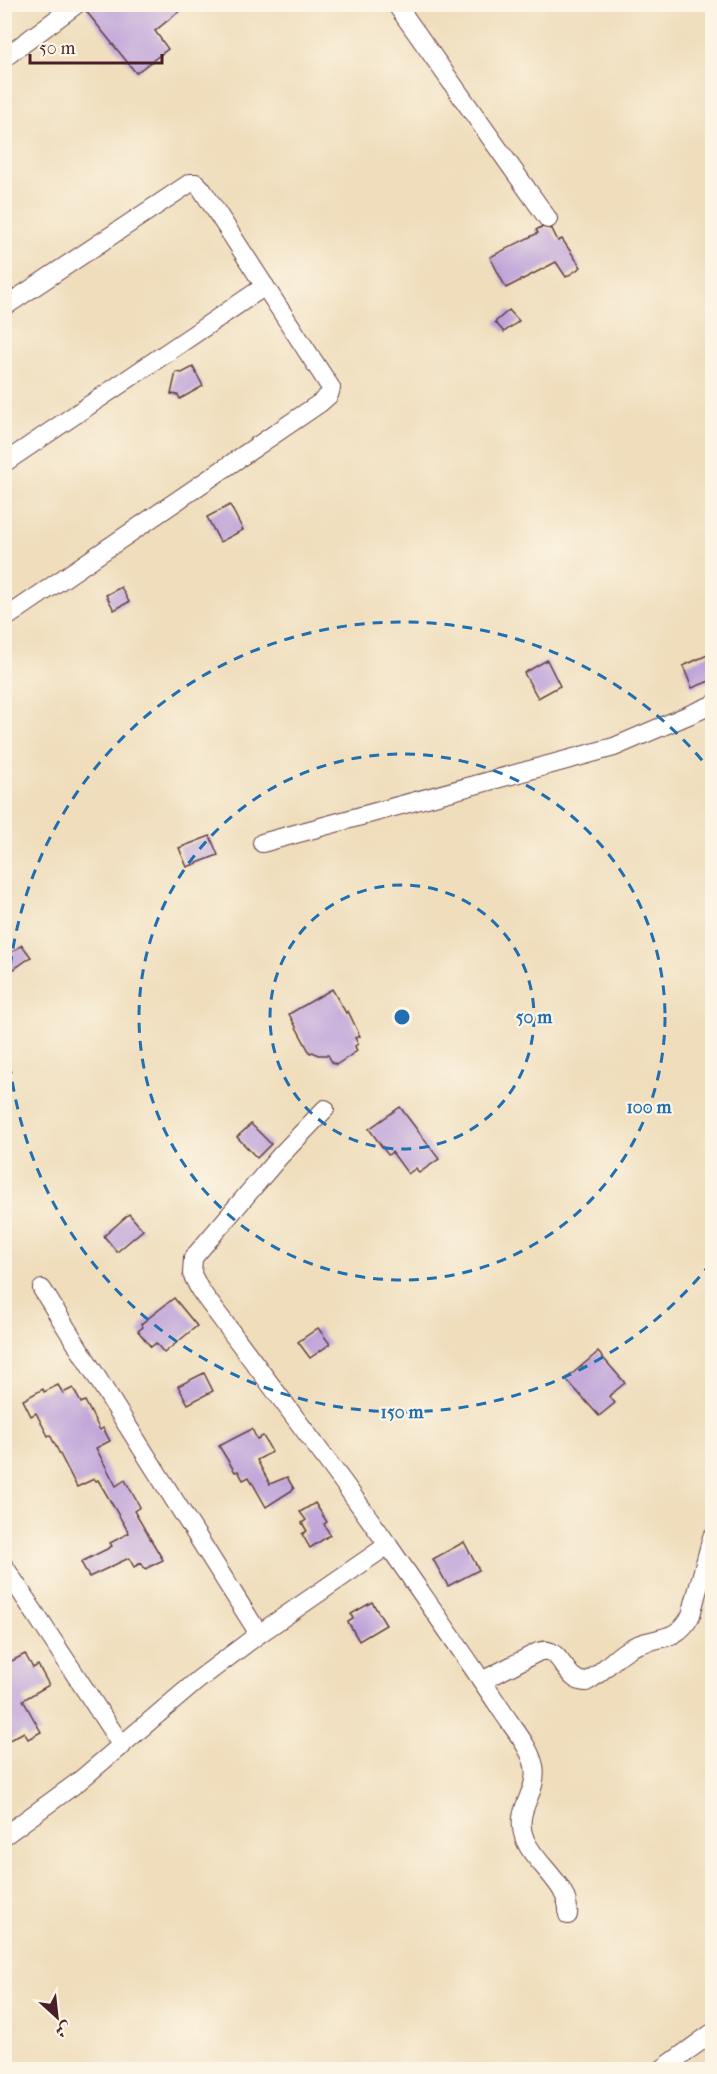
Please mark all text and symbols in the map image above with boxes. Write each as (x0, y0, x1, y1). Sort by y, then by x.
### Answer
scale bar (30, 27, 162, 65)
text: 50 m (39, 38, 76, 59)
centre of rings (392, 1007, 412, 1027)
text: 50 m (516, 1007, 553, 1028)
text: 100 m (626, 1097, 673, 1118)
text: 150 m (381, 1402, 424, 1423)
north arrow (27, 1987, 87, 2047)
text: ش (52, 2018, 75, 2042)

